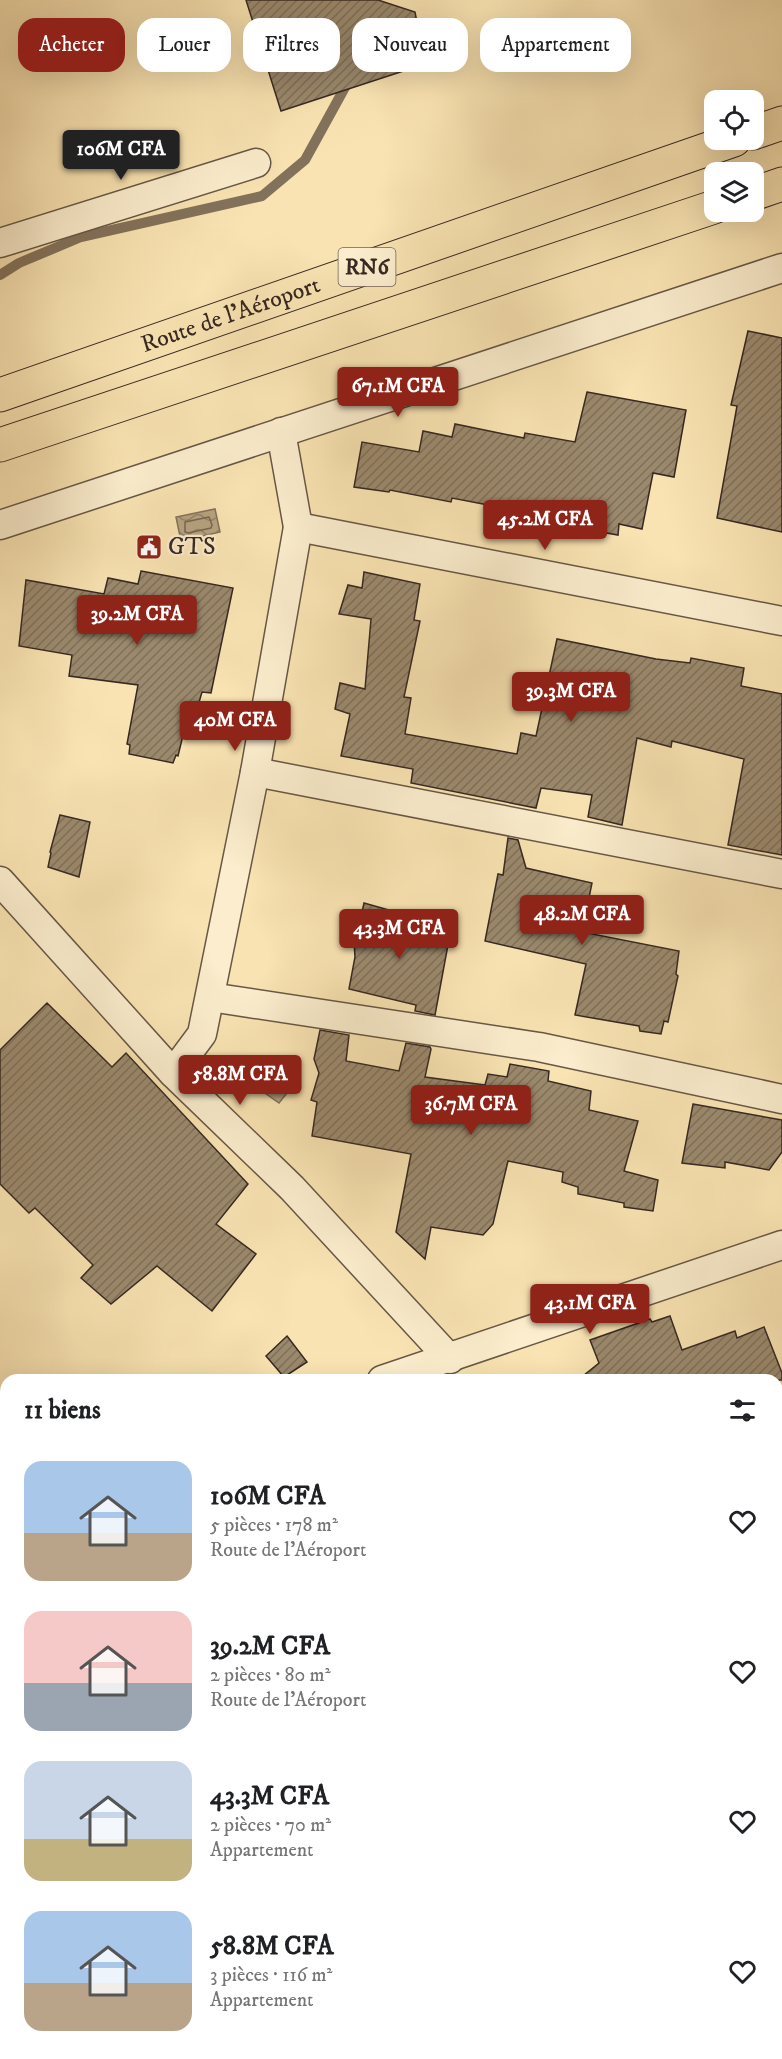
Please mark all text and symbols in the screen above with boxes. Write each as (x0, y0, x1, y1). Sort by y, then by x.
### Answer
chip: Acheter (18, 18, 125, 72)
chip: Louer (137, 18, 231, 72)
chip: Filtres (243, 18, 340, 72)
chip: Nouveau (352, 18, 468, 72)
chip: Appartement (480, 18, 631, 72)
map controls (704, 90, 764, 222)
button: locate (704, 90, 764, 150)
pin: 106M CFA (59, 130, 183, 181)
text: 106M CFA (77, 137, 165, 162)
button: layers (704, 162, 764, 222)
road number: RN6 (338, 248, 395, 286)
street label: Route de l'Aéroport (137, 270, 324, 360)
pin: 67.1M CFA (329, 367, 467, 418)
text: 67.1M CFA (351, 374, 445, 399)
pin: 45.2M CFA (476, 500, 614, 551)
text: 45.2M CFA (497, 507, 593, 532)
public building icon: GTS (134, 532, 164, 562)
place label: GTS (168, 532, 216, 562)
pin: 39.2M CFA (68, 595, 206, 646)
text: 39.2M CFA (91, 602, 183, 627)
pin: 39.3M CFA (502, 672, 640, 723)
text: 39.3M CFA (526, 679, 616, 704)
pin: 40M CFA (180, 701, 290, 752)
text: 40M CFA (194, 708, 276, 733)
pin: 48.2M CFA (513, 895, 651, 946)
text: 48.2M CFA (534, 902, 630, 927)
pin: 43.3M CFA (330, 909, 468, 960)
text: 43.3M CFA (353, 916, 445, 941)
pin: 58.8M CFA (171, 1055, 309, 1106)
text: 58.8M CFA (193, 1062, 287, 1087)
pin: 36.7M CFA (402, 1085, 540, 1136)
text: 36.7M CFA (425, 1092, 517, 1117)
pin: 43.1M CFA (521, 1284, 659, 1335)
text: 43.1M CFA (544, 1291, 636, 1316)
text: 11 biens (24, 1394, 101, 1427)
icon: filters (726, 1394, 759, 1427)
text: 106M CFA (210, 1480, 325, 1513)
icon: home (72, 1485, 144, 1557)
icon: heart (726, 1505, 759, 1538)
text: 5 pièces · 178 m² (210, 1513, 338, 1538)
text: Route de l'Aéroport (210, 1538, 366, 1563)
text: 39.2M CFA (210, 1630, 330, 1663)
icon: home (72, 1635, 144, 1707)
icon: heart (726, 1655, 759, 1688)
text: 2 pièces · 80 m² (210, 1663, 331, 1688)
text: Route de l'Aéroport (210, 1688, 366, 1713)
text: 43.3M CFA (210, 1780, 329, 1813)
icon: home (72, 1785, 144, 1857)
icon: heart (726, 1805, 759, 1838)
text: 2 pièces · 70 m² (210, 1813, 331, 1838)
text: Appartement (210, 1838, 313, 1863)
text: 58.8M CFA (210, 1930, 333, 1963)
icon: home (72, 1935, 144, 2007)
icon: heart (726, 1955, 759, 1988)
text: 3 pièces · 116 m² (210, 1963, 332, 1988)
text: Appartement (210, 1988, 313, 2013)

